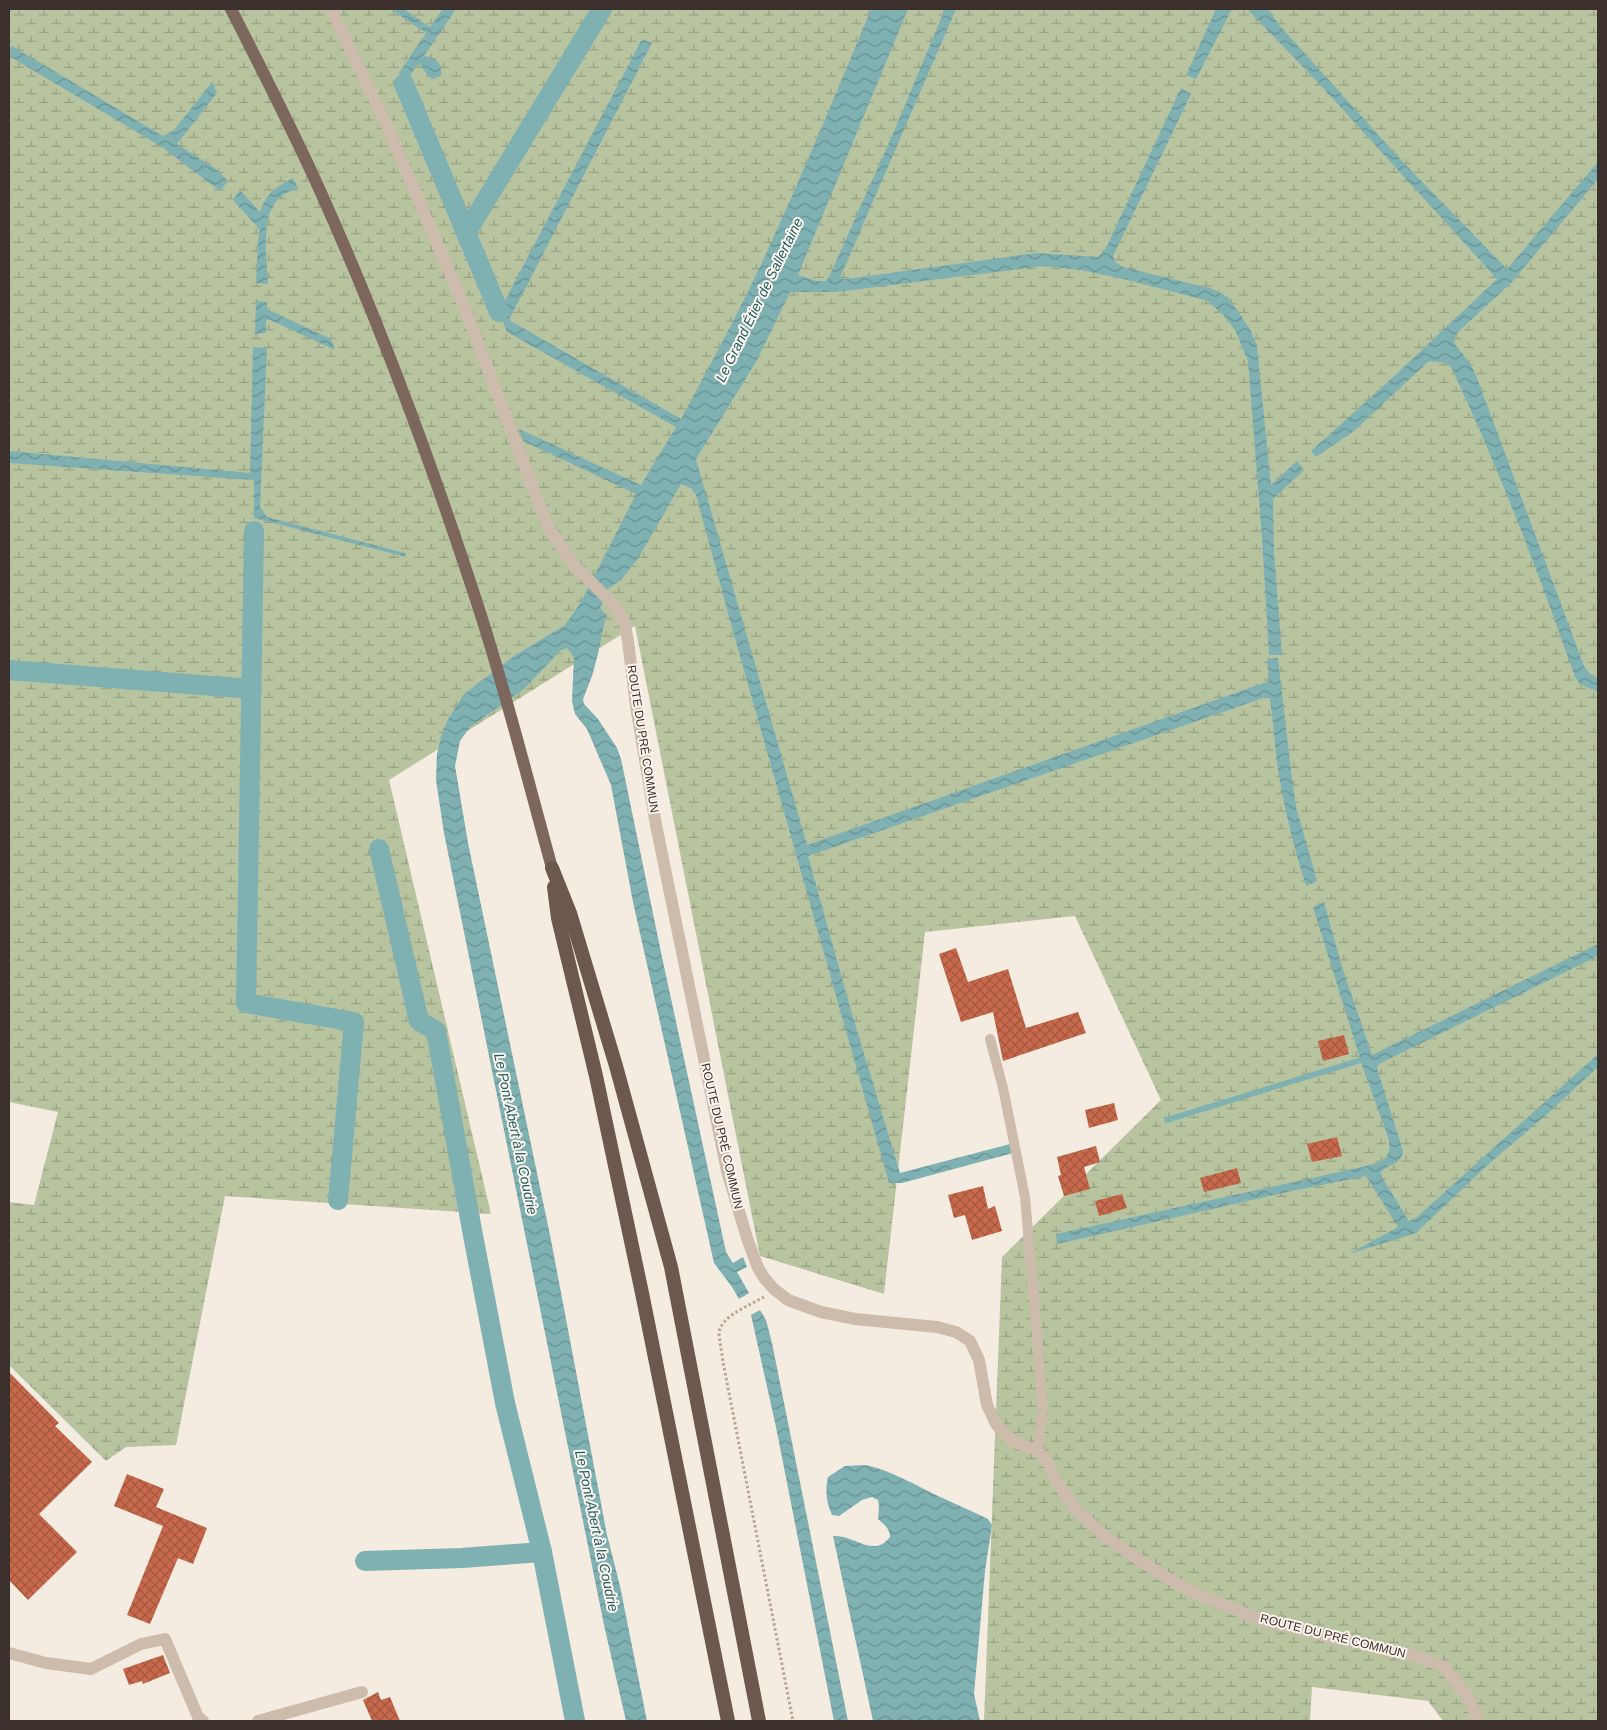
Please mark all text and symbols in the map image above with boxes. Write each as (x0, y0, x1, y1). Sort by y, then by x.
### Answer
water label: Le Grand Étier de Sallertaine (712, 215, 806, 385)
street label: ROUTE DU PRÉ COMMUN (624, 664, 663, 814)
water label: Le Pont Abert à la Coudrie (491, 1052, 541, 1216)
street label: ROUTE DU PRÉ COMMUN (698, 1061, 747, 1210)
water label: Le Pont Abert à la Coudrie (572, 1449, 622, 1613)
street label: ROUTE DU PRÉ COMMUN (1259, 1610, 1407, 1661)

